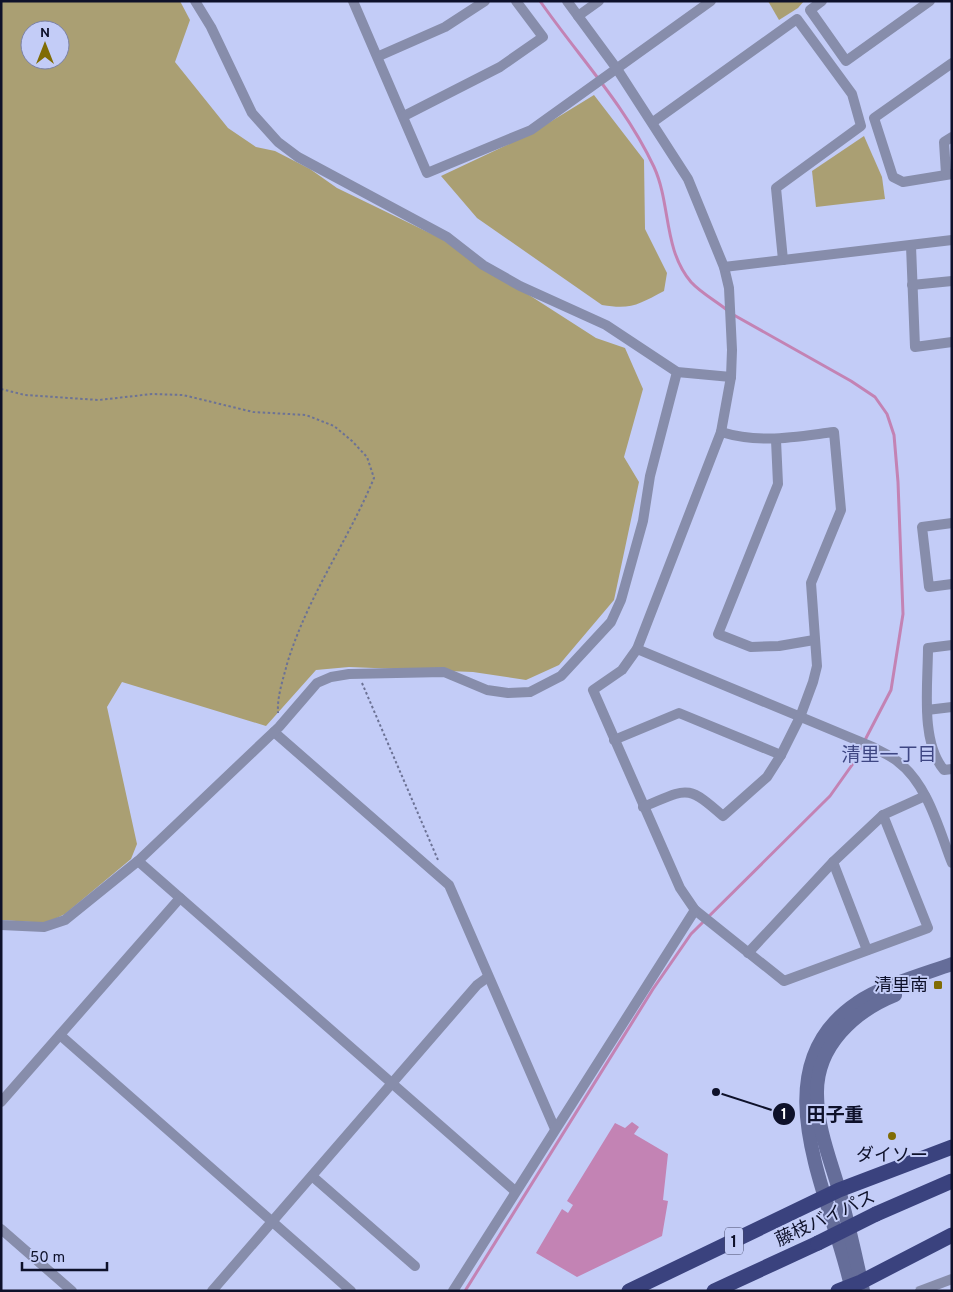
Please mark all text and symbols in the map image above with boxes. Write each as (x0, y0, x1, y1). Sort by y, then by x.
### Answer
north arrow (20, 20, 70, 70)
text: N (40, 25, 50, 42)
district label: 清里一丁目 (841, 744, 937, 768)
place label: 清里南 (874, 975, 928, 998)
marker: 清里南 (932, 979, 944, 991)
callout: 田子重 (771, 1097, 873, 1131)
text: 田子重 (806, 1104, 864, 1128)
text: 1 (781, 1106, 787, 1125)
marker: ダイソー (886, 1130, 898, 1142)
place label: ダイソー (856, 1145, 928, 1168)
street label: 藤枝バイパス (772, 1186, 879, 1253)
road number: 1 (725, 1228, 743, 1254)
scale bar (22, 1240, 108, 1272)
text: 50 m (30, 1249, 65, 1268)

